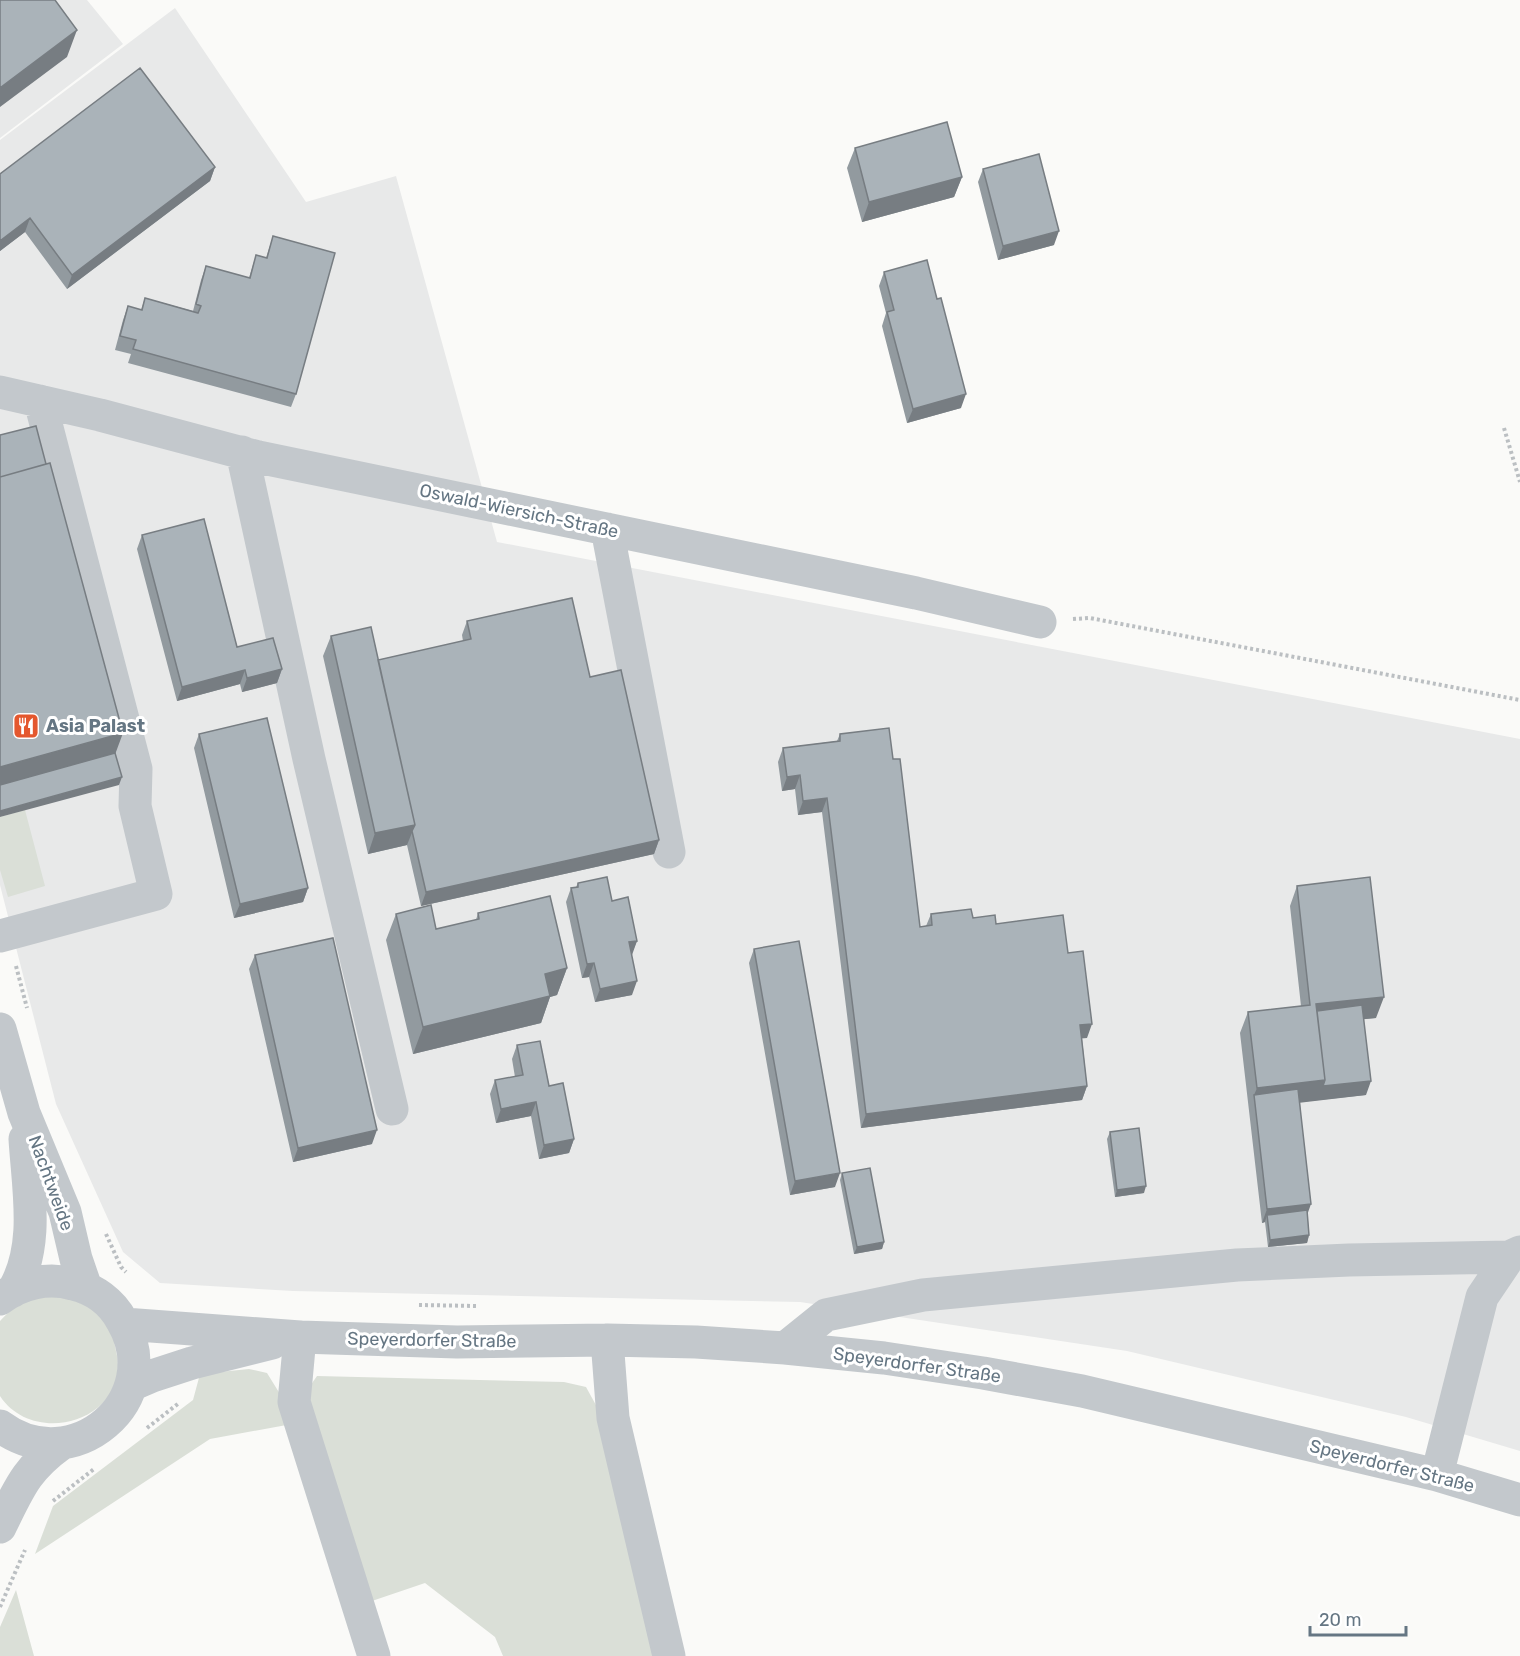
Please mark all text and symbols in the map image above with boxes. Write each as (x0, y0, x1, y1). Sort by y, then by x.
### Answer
street label: Oswald-Wiersich-Straße (418, 479, 620, 543)
restaurant icon: Asia Palast (11, 711, 41, 741)
place label: Asia Palast (46, 715, 145, 737)
street label: Nachtweide (24, 1132, 78, 1234)
street label: Speyerdorfer Straße (347, 1328, 517, 1352)
street label: Speyerdorfer Straße (832, 1342, 1002, 1388)
street label: Speyerdorfer Straße (1307, 1435, 1477, 1497)
scale bar (1310, 1599, 1406, 1637)
text: 20 m (1319, 1609, 1361, 1631)

